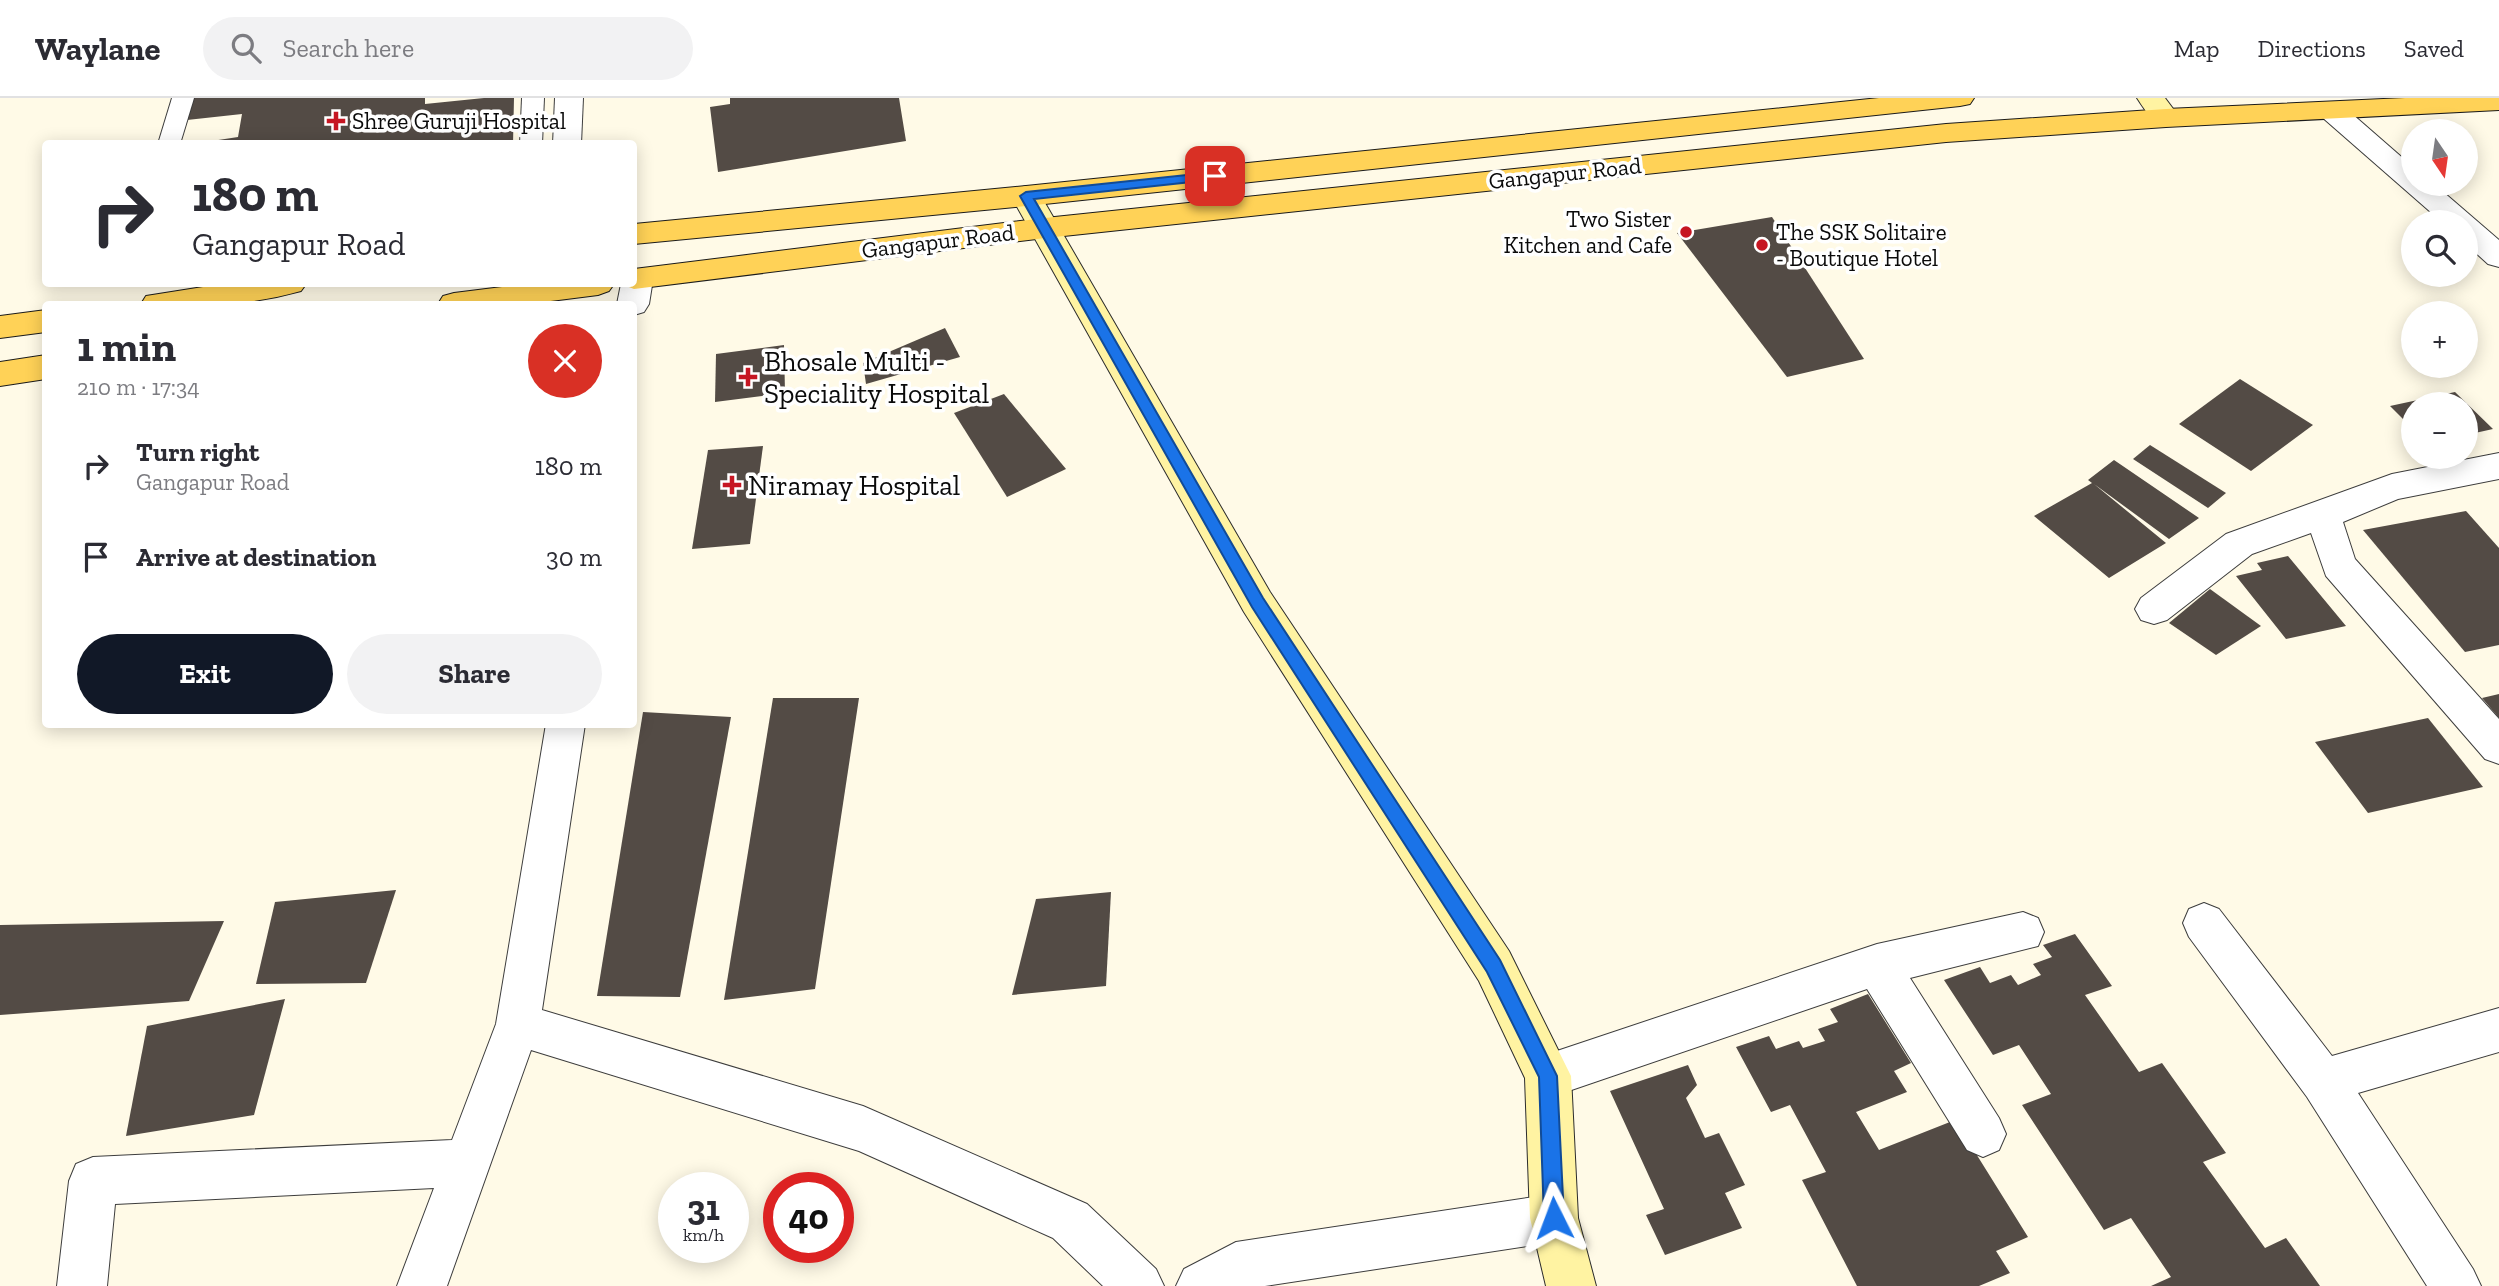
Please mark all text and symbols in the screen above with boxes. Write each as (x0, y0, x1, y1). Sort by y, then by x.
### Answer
search box (203, 17, 693, 80)
text: Waylane (35, 29, 161, 68)
icon: search (227, 29, 265, 67)
text: Search here (283, 32, 414, 64)
text: Map (2174, 34, 2220, 63)
text: Directions (2258, 34, 2366, 63)
text: Saved (2404, 34, 2464, 63)
place label: Shree Guruji Hospital (352, 107, 566, 135)
marker: Shree Guruji Hospital (326, 111, 346, 131)
north arrow (2401, 119, 2478, 196)
map controls (2401, 119, 2478, 469)
pin (1185, 146, 1245, 206)
street label: Gangapur Road (1487, 151, 1643, 195)
icon: arrive (1196, 157, 1234, 195)
text: 180 m (192, 165, 319, 224)
icon: right (77, 168, 168, 259)
place label: Two Sister Kitchen and Cafe (1503, 205, 1672, 259)
button: search (2401, 210, 2478, 287)
street label: Gangapur Road (860, 218, 1016, 264)
place label: The SSK Solitaire - Boutique Hotel (1776, 218, 1947, 272)
marker: Two Sister Kitchen and Cafe (1678, 224, 1694, 240)
text: Gangapur Road (192, 225, 405, 263)
marker: The SSK Solitaire - Boutique Hotel (1754, 237, 1770, 253)
button: + (2401, 301, 2478, 378)
text: 1 min (77, 321, 176, 372)
button: close (528, 324, 602, 398)
place label: Bhosale Multi - Speciality Hospital (764, 345, 989, 410)
marker: Bhosale Multi - Speciality Hospital (738, 367, 758, 387)
text: 210 m · 17:34 (77, 373, 200, 401)
button: − (2401, 392, 2478, 469)
text: Turn right (136, 436, 259, 468)
icon: right (77, 447, 115, 485)
text: 180 m (535, 450, 602, 482)
text: Gangapur Road (136, 468, 289, 496)
place label: Niramay Hospital (748, 469, 960, 502)
marker: Niramay Hospital (722, 475, 742, 495)
icon: arrive (77, 538, 115, 576)
text: Arrive at destination (136, 541, 376, 573)
text: 30 m (546, 541, 602, 573)
button: Exit (77, 634, 333, 714)
button: Share (347, 634, 602, 714)
speed limit sign: 40 (763, 1172, 854, 1263)
position arrow (1517, 1181, 1591, 1255)
text: 31 (687, 1187, 720, 1229)
text: km/h (683, 1224, 724, 1246)

